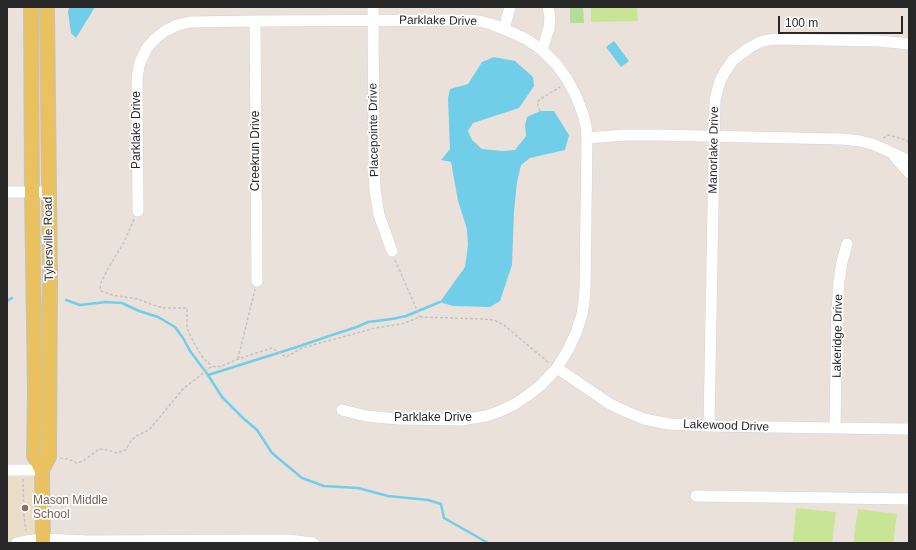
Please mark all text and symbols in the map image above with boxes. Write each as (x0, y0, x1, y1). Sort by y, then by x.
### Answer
scale bar (780, 8, 905, 34)
street label: Parklake Drive (399, 13, 477, 29)
text: 100 m (785, 16, 818, 30)
street label: Placepointe Drive (366, 83, 382, 177)
street label: Parklake Drive (130, 91, 144, 169)
street label: Manorlake Drive (706, 106, 722, 194)
street label: Creekrun Drive (249, 111, 263, 191)
street label: Tylersville Road (41, 197, 57, 281)
street label: Lakeridge Drive (830, 294, 846, 378)
street label: Parklake Drive (394, 411, 472, 425)
street label: Lakewood Drive (683, 417, 769, 435)
place label: Mason Middle School (33, 494, 108, 522)
marker: Mason Middle School (20, 503, 30, 513)

